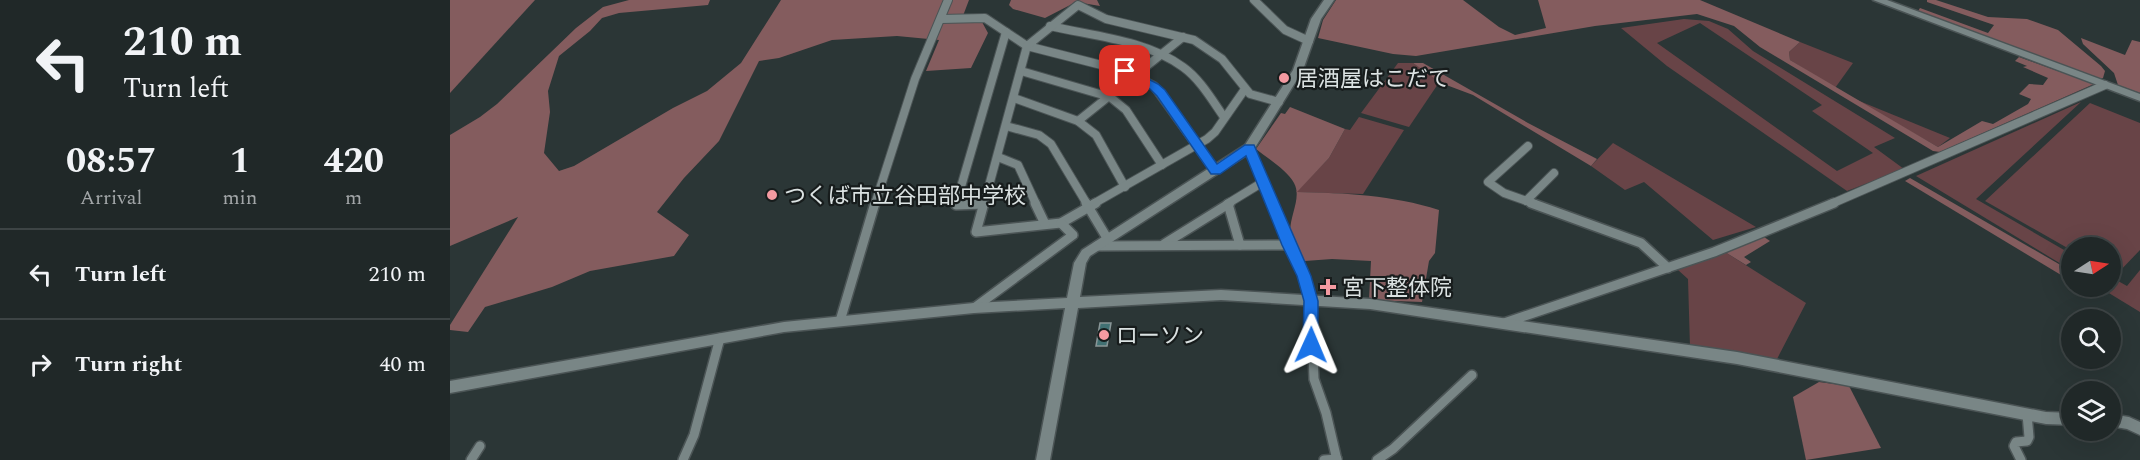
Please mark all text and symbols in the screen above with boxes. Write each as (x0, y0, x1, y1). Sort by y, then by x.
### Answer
text: 210 m (123, 11, 242, 74)
icon: left (24, 24, 102, 102)
pin (1099, 45, 1150, 96)
icon: arrive (1108, 54, 1141, 87)
place label: 居酒屋はこだて (1296, 63, 1450, 96)
text: Turn left (123, 68, 229, 110)
marker: 居酒屋はこだて (1277, 71, 1291, 85)
text: 08:57 (66, 134, 156, 189)
text: 1 (230, 134, 250, 189)
text: 420 (323, 134, 384, 189)
place label: つくば市立谷田部中学校 (784, 180, 1026, 213)
text: Arrival (80, 183, 142, 213)
text: min (222, 183, 257, 213)
text: m (345, 183, 362, 213)
marker: つくば市立谷田部中学校 (765, 188, 779, 202)
north arrow (2061, 237, 2121, 297)
map controls (2061, 237, 2121, 441)
icon: left (24, 258, 57, 291)
text: Turn left (75, 258, 167, 291)
text: 210 m (369, 258, 426, 291)
place label: 宮下整体院 (1342, 272, 1452, 305)
marker: 宮下整体院 (1319, 278, 1337, 296)
button: search (2061, 309, 2121, 369)
position arrow (1279, 313, 1343, 377)
place label: ローソン (1116, 320, 1204, 353)
marker: ローソン (1097, 328, 1111, 342)
icon: right (24, 348, 57, 381)
text: Turn right (75, 348, 182, 381)
text: 40 m (380, 348, 426, 381)
button: layers (2061, 381, 2121, 441)

